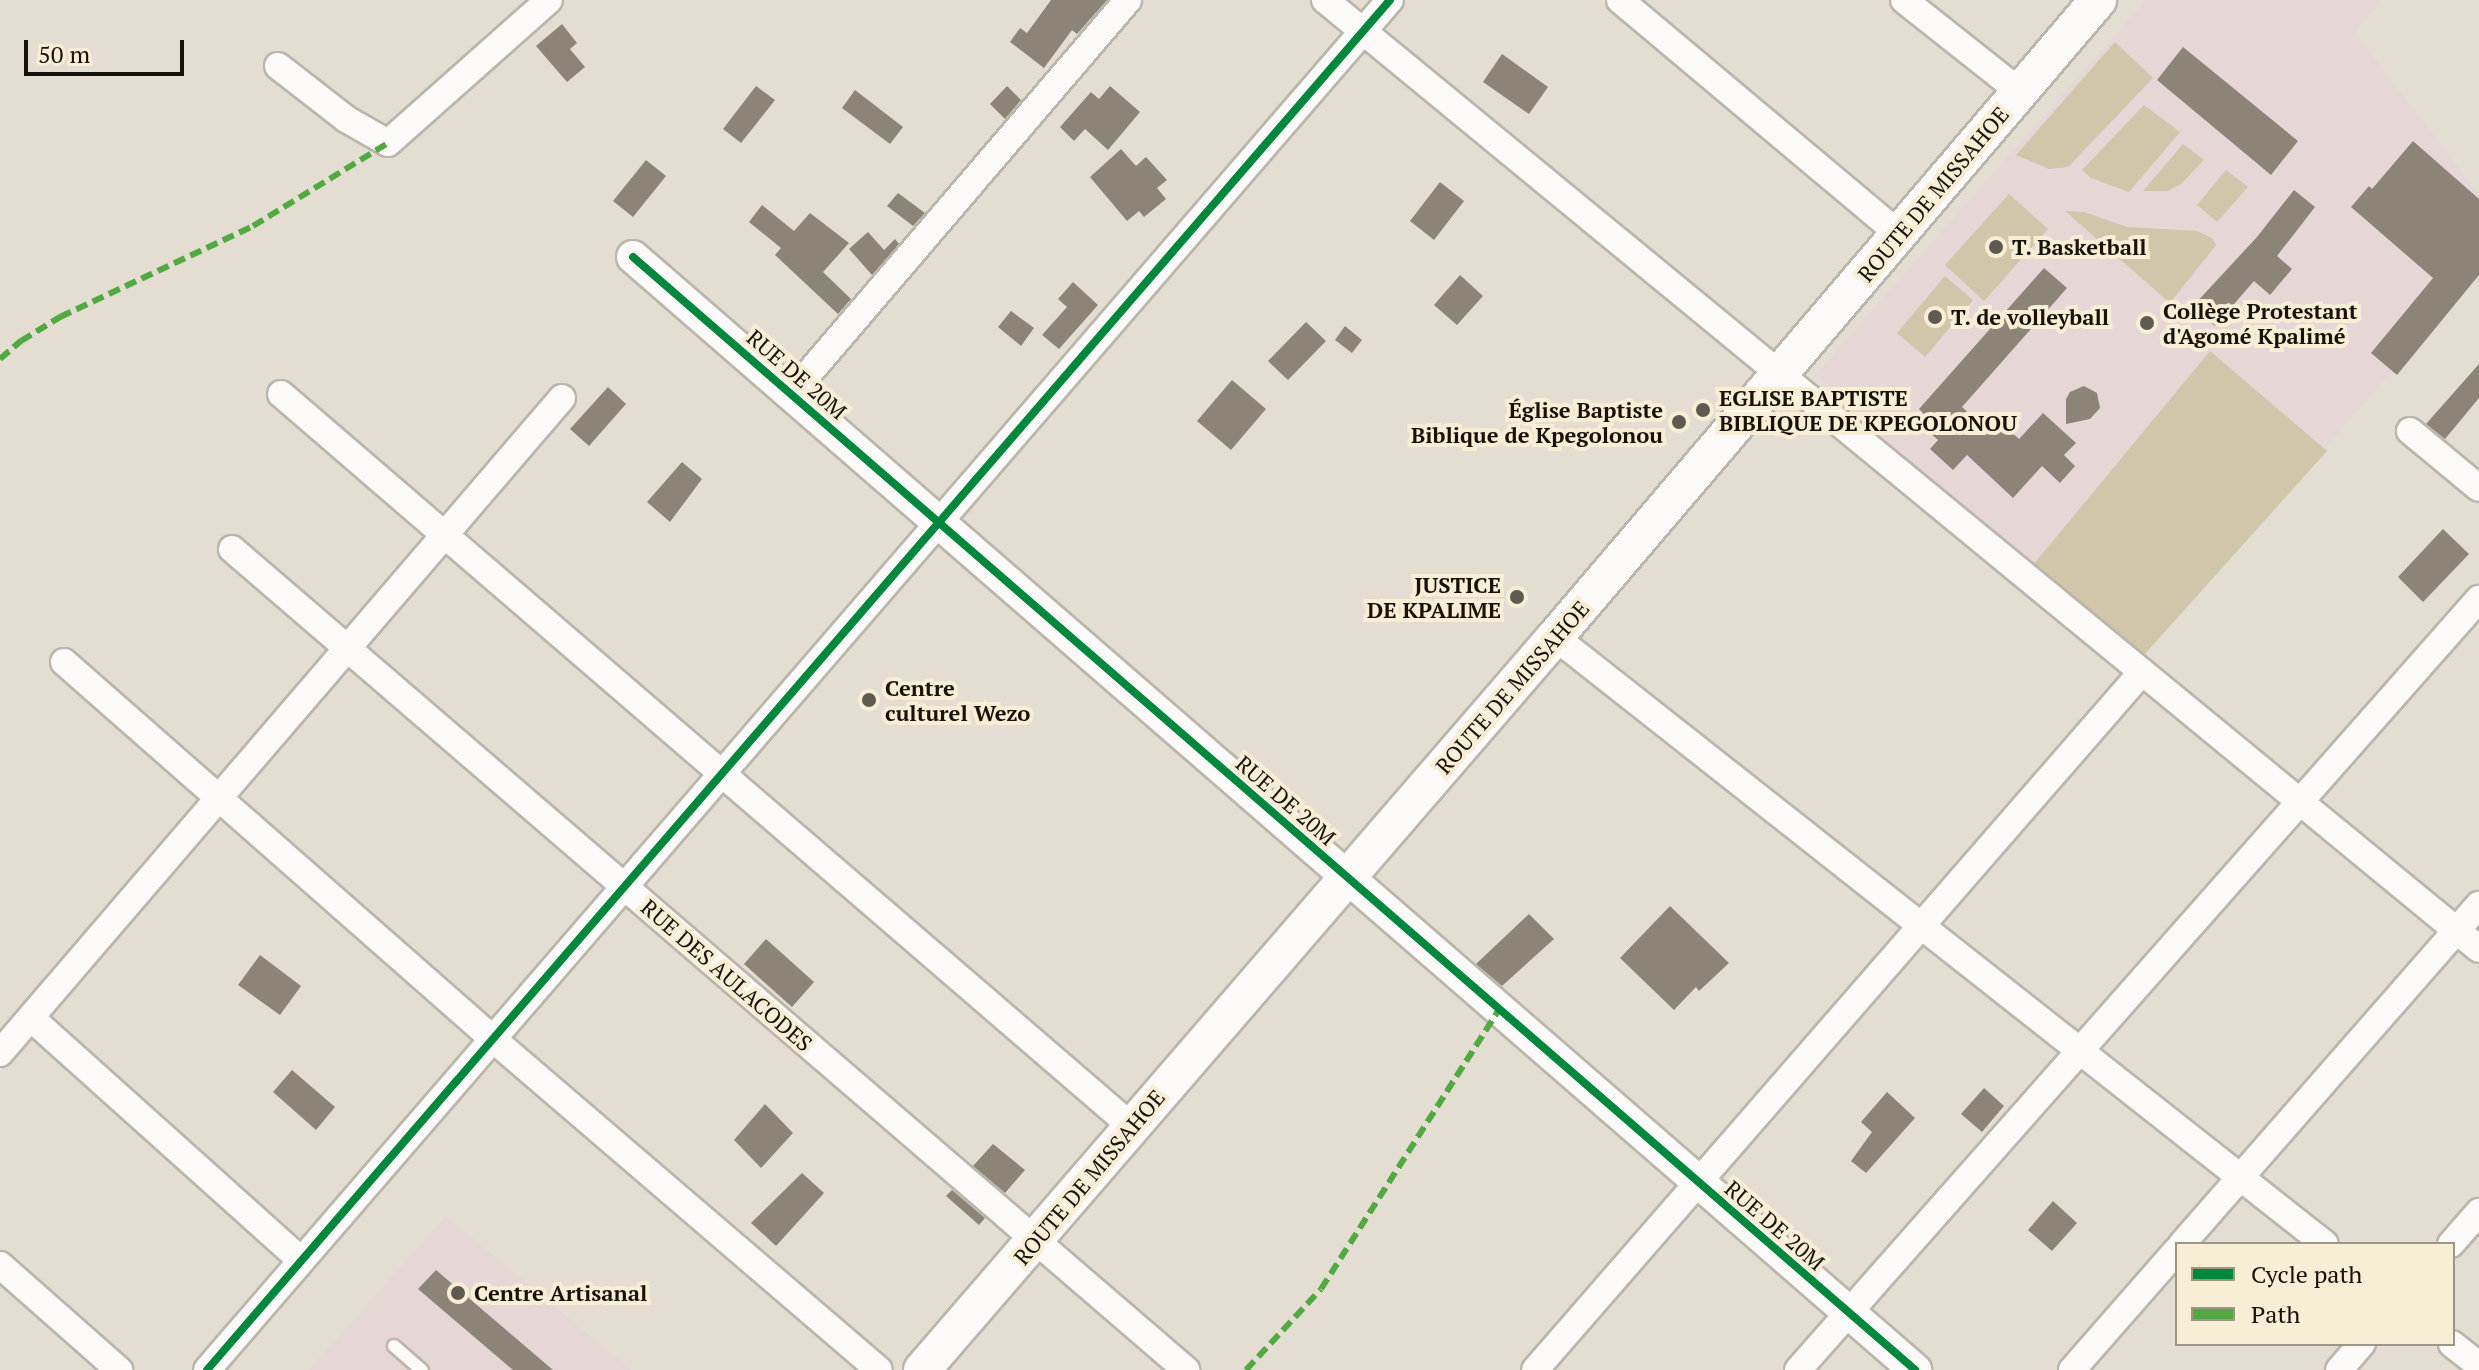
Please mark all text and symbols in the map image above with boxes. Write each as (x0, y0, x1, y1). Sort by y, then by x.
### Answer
scale bar (28, 24, 188, 74)
text: 50 m (38, 38, 90, 70)
street label: ROUTE DE MISSAHOE (1852, 101, 2014, 287)
place label: T. Basketball (2012, 234, 2147, 260)
marker: T. Basketball (1987, 238, 2005, 256)
place label: Collège Protestant d'Agomé Kpalimé (2163, 297, 2357, 348)
place label: T. de volleyball (1951, 304, 2110, 330)
marker: T. de volleyball (1926, 308, 1944, 326)
marker: Collège Protestant d'Agomé Kpalimé (2138, 314, 2156, 332)
street label: RUE DE 20M (742, 324, 852, 424)
place label: EGLISE BAPTISTE BIBLIQUE DE KPEGOLONOU (1719, 384, 2017, 436)
place label: Église Baptiste Biblique de Kpegolonou (1411, 396, 1663, 448)
marker: EGLISE BAPTISTE BIBLIQUE DE KPEGOLONOU (1694, 401, 1712, 419)
marker: Église Baptiste Biblique de Kpegolonou (1670, 413, 1688, 431)
place label: JUSTICE DE KPALIME (1367, 571, 1501, 622)
marker: JUSTICE DE KPALIME (1508, 588, 1526, 606)
street label: ROUTE DE MISSAHOE (1430, 595, 1594, 779)
place label: Centre culturel Wezo (885, 674, 1030, 726)
marker: Centre culturel Wezo (860, 691, 878, 709)
street label: RUE DE 20M (1231, 750, 1341, 850)
street label: RUE DES AULACODES (636, 893, 818, 1057)
street label: ROUTE DE MISSAHOE (1008, 1084, 1170, 1270)
street label: RUE DE 20M (1720, 1175, 1830, 1275)
legend (2175, 1242, 2455, 1346)
text: Cycle path (2251, 1258, 2362, 1290)
place label: Centre Artisanal (474, 1280, 647, 1306)
marker: Centre Artisanal (449, 1284, 467, 1302)
text: Path (2251, 1298, 2300, 1330)

